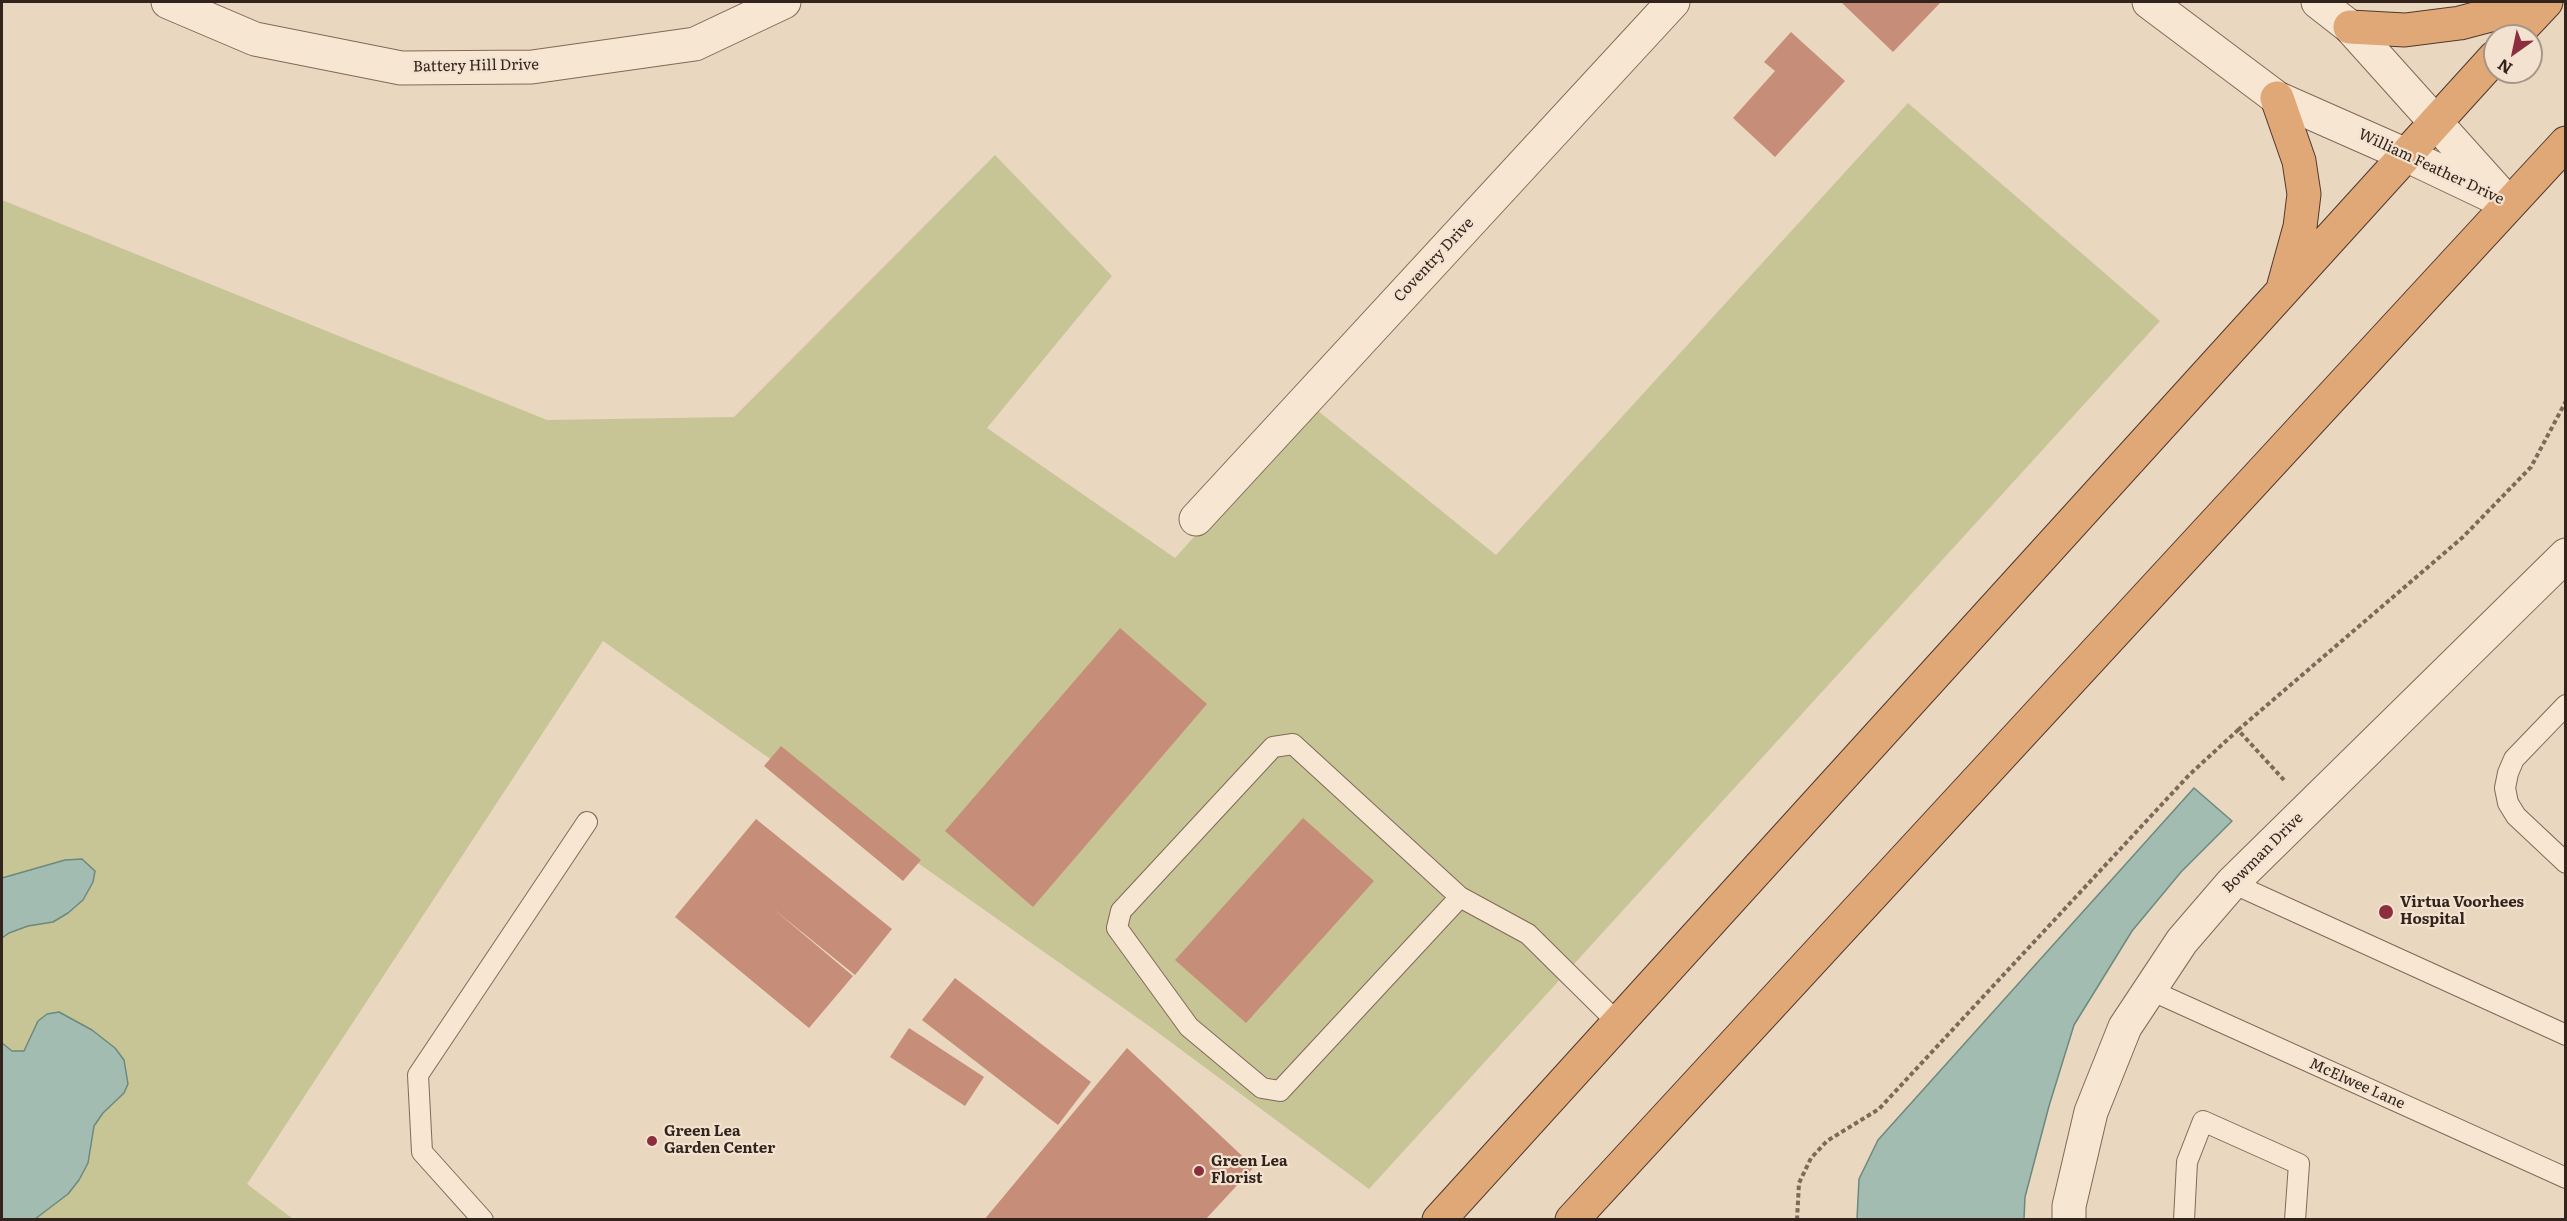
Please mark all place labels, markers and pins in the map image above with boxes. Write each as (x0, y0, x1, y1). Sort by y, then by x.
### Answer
place label: Virtua Voorhees Hospital (2400, 894, 2524, 929)
marker: Virtua Voorhees Hospital (2377, 903, 2395, 921)
place label: Green Lea Garden Center (664, 1123, 775, 1158)
marker: Green Lea Garden Center (645, 1134, 659, 1148)
place label: Green Lea Florist (1211, 1153, 1288, 1188)
marker: Green Lea Florist (1192, 1164, 1206, 1178)

